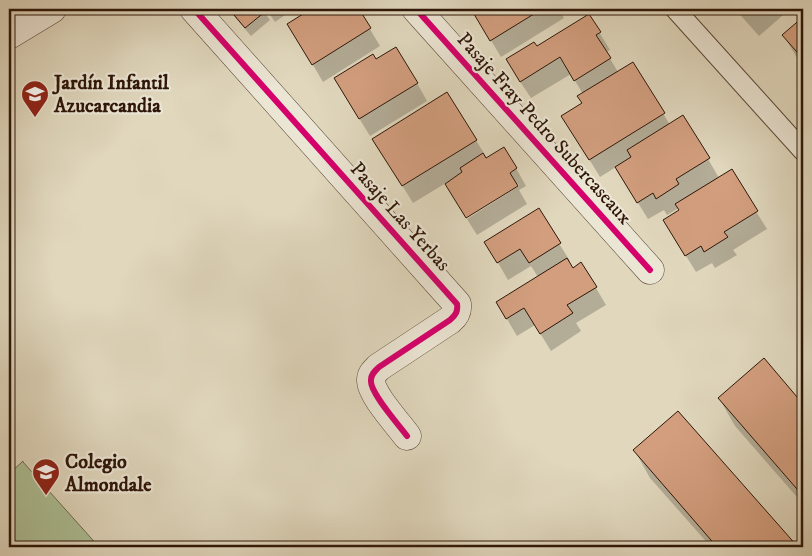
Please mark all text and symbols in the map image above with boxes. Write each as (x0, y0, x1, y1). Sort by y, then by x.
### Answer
street label: Pasaje Fray Pedro Subercaseaux (451, 28, 637, 230)
place label: Jardín Infantil Azucarcandia (52, 71, 170, 119)
school or university icon: Jardín Infantil Azucarcandia (20, 79, 50, 118)
street label: Pasaje Las Yerbas (344, 157, 456, 277)
place label: Colegio Almondale (64, 450, 152, 498)
school or university icon: Colegio Almondale (31, 457, 61, 496)

